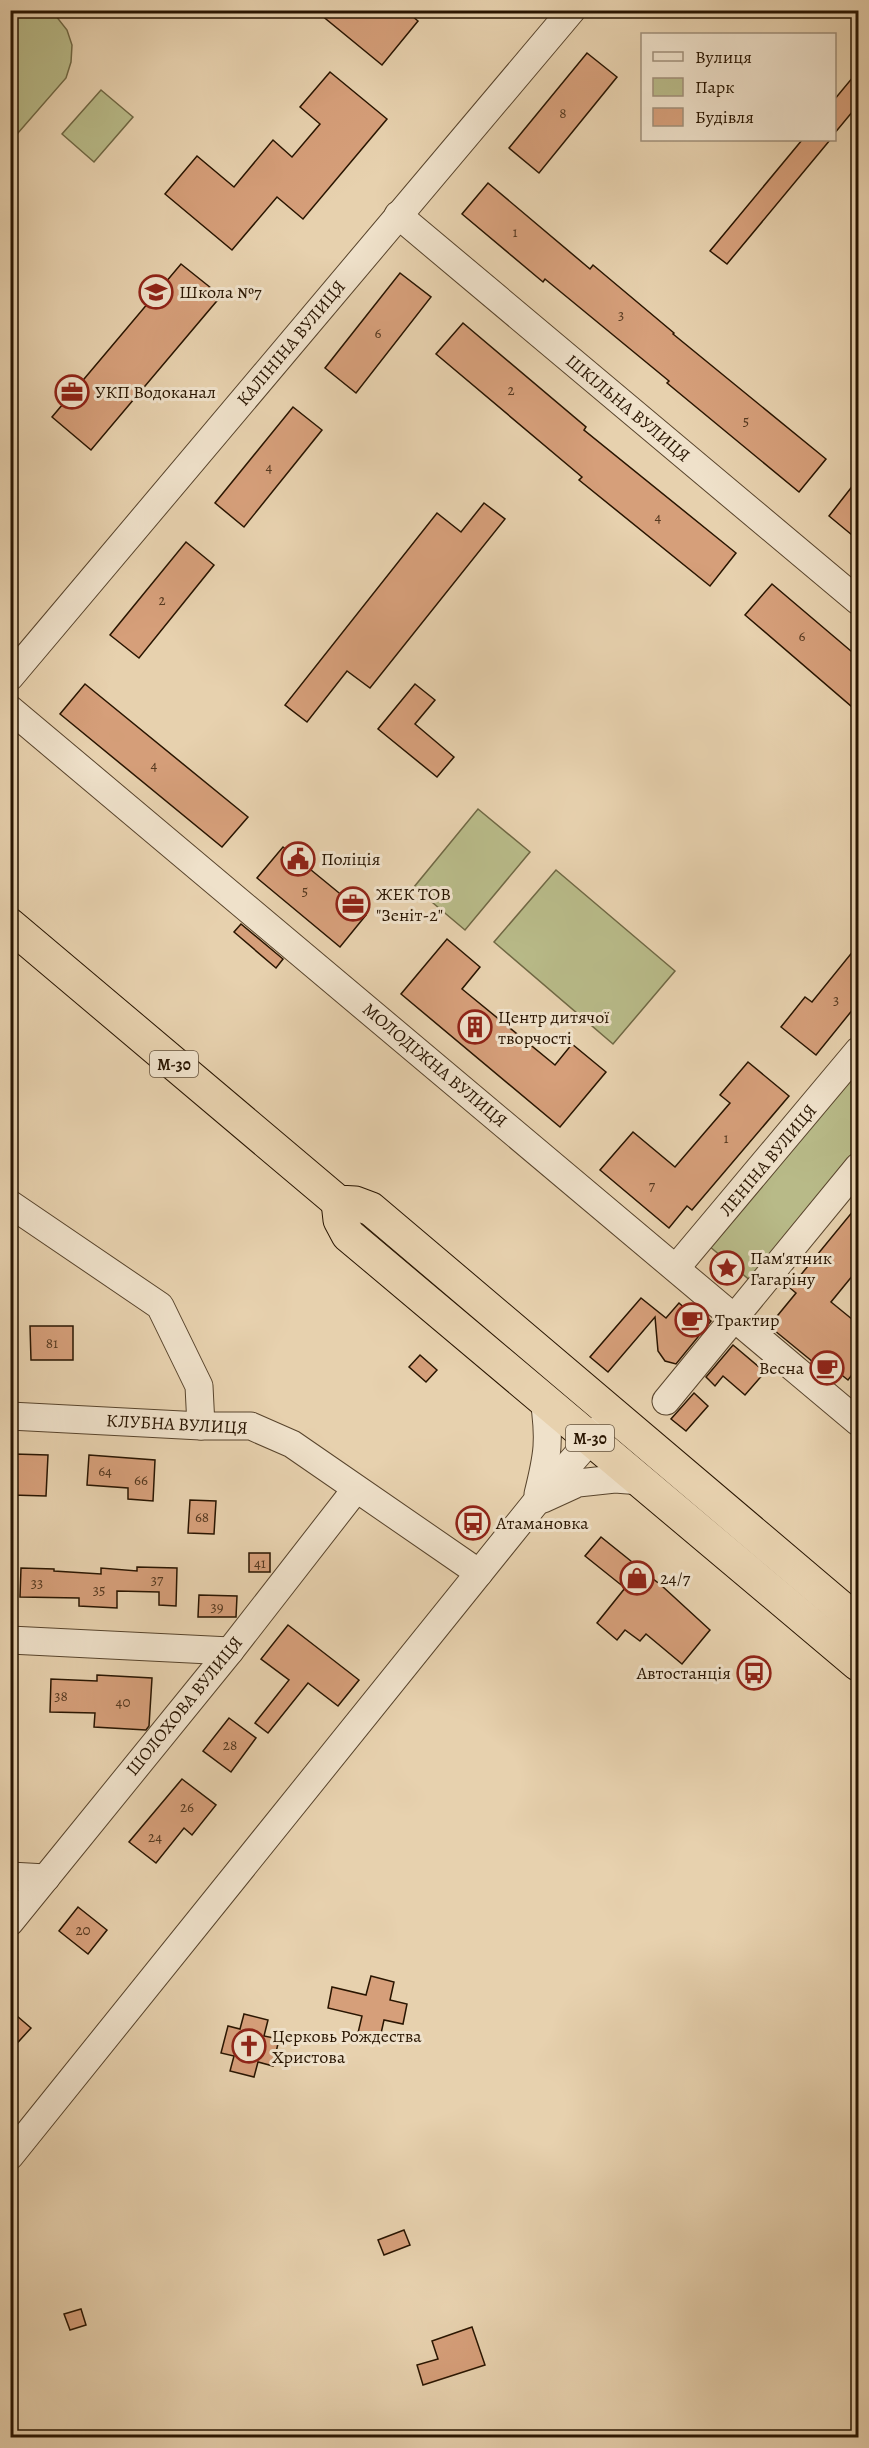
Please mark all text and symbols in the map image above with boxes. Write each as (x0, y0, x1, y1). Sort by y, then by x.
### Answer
legend (641, 33, 836, 141)
text: Вулиця (695, 45, 752, 69)
text: Парк (695, 75, 735, 99)
house number: 8 (559, 103, 567, 123)
text: Будівля (695, 105, 754, 129)
house number: 1 (512, 222, 518, 242)
school or university icon: Школа №7 (138, 274, 174, 310)
street label: КАЛІНІНА ВУЛИЦЯ (231, 275, 351, 411)
place label: Школа №7 (179, 280, 262, 304)
house number: 3 (618, 305, 624, 325)
house number: 6 (375, 323, 382, 343)
street label: ШКІЛЬНА ВУЛИЦЯ (561, 349, 695, 467)
office icon: УКП Водоканал (54, 374, 90, 410)
place label: УКП Водоканал (95, 380, 216, 404)
house number: 2 (507, 380, 515, 400)
house number: 5 (743, 411, 749, 431)
house number: 4 (266, 457, 273, 477)
house number: 4 (655, 507, 662, 527)
house number: 2 (158, 590, 166, 610)
house number: 6 (799, 626, 806, 646)
house number: 4 (151, 755, 158, 775)
public building icon: Поліція (280, 841, 316, 877)
place label: Поліція (321, 847, 380, 871)
house number: 5 (302, 881, 308, 901)
place label: ЖЕК ТОВ "Зеніт-2" (376, 882, 451, 927)
office icon: ЖЕК ТОВ "Зеніт-2" (335, 886, 371, 922)
house number: 3 (833, 990, 839, 1010)
street label: МОЛОДІЖНА ВУЛИЦЯ (358, 997, 512, 1133)
place label: Центр дитячої творчості (498, 1005, 609, 1050)
building icon: Центр дитячої творчості (457, 1009, 493, 1045)
road number: М-30 (150, 1051, 198, 1077)
street label: ЛЕНІНА ВУЛИЦЯ (714, 1099, 822, 1221)
house number: 1 (723, 1128, 729, 1148)
house number: 7 (649, 1176, 656, 1196)
place label: Пам'ятник Гагаріну (750, 1246, 832, 1291)
place icon: Пам'ятник Гагаріну (709, 1250, 745, 1286)
cafe icon: Трактир (674, 1302, 710, 1338)
place label: Трактир (715, 1308, 779, 1332)
house number: 81 (46, 1333, 58, 1353)
cafe icon: Весна (809, 1350, 845, 1386)
place label: Весна (759, 1356, 805, 1380)
street label: КЛУБНА ВУЛИЦЯ (106, 1408, 248, 1440)
road number: М-30 (566, 1425, 614, 1451)
house number: 64 (98, 1461, 112, 1481)
house number: 66 (134, 1470, 148, 1490)
bus stop icon: Атамановка (455, 1505, 491, 1541)
house number: 68 (195, 1507, 209, 1527)
place label: Атамановка (495, 1511, 589, 1535)
house number: 41 (254, 1553, 266, 1573)
shop icon: 24/7 (619, 1560, 655, 1596)
place label: 24/7 (660, 1566, 691, 1590)
house number: 37 (151, 1570, 164, 1590)
house number: 33 (31, 1573, 43, 1593)
house number: 35 (93, 1580, 105, 1600)
house number: 39 (210, 1597, 224, 1617)
street label: ШОЛОХОВА ВУЛИЦЯ (120, 1631, 248, 1781)
bus stop icon: Автостанція (736, 1655, 772, 1691)
place label: Автостанція (636, 1661, 731, 1685)
house number: 38 (54, 1686, 68, 1706)
house number: 40 (116, 1692, 130, 1712)
house number: 28 (223, 1735, 237, 1755)
house number: 26 (180, 1797, 194, 1817)
house number: 24 (148, 1827, 162, 1847)
house number: 20 (75, 1920, 91, 1940)
place label: Церковь Рождества Христова (272, 2024, 422, 2069)
church icon: Церковь Рождества Христова (231, 2028, 267, 2064)

